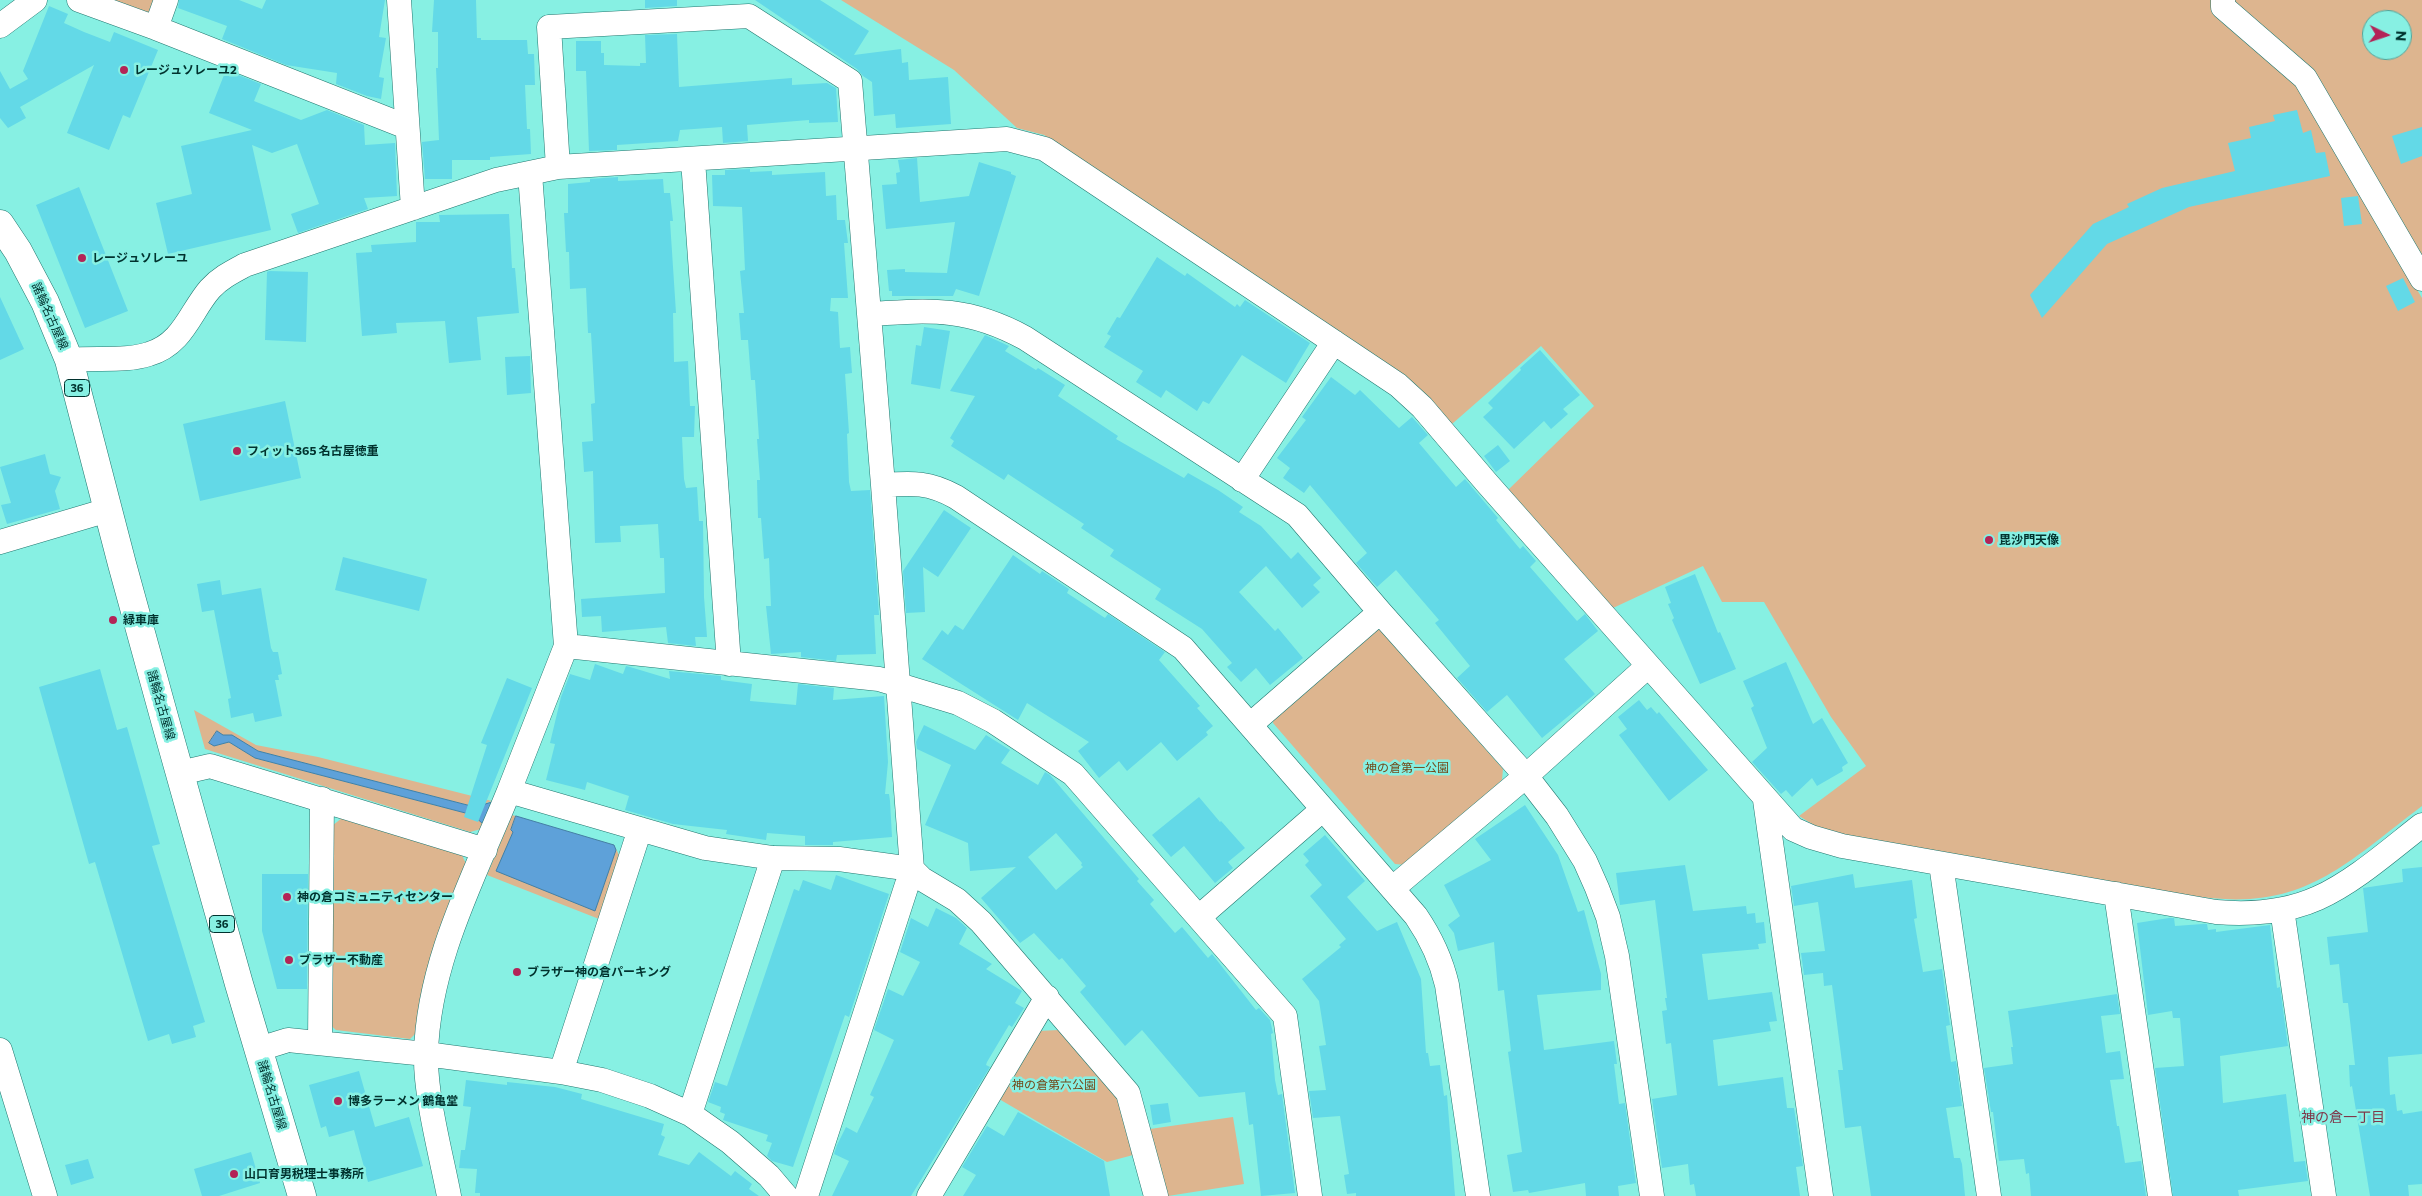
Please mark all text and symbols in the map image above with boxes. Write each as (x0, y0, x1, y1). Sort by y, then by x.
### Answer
north arrow (2362, 10, 2412, 60)
text: N (2393, 30, 2410, 42)
place label: レージュソレーユ2 (134, 63, 237, 77)
marker: レージュソレーユ2 (118, 64, 130, 76)
place label: レージュソレーユ (92, 251, 188, 265)
marker: レージュソレーユ (76, 252, 88, 264)
street label: 諸輪名古屋線 (29, 280, 71, 352)
road number: 36 (64, 379, 90, 396)
place label: フィット365 名古屋徳重 (247, 444, 379, 458)
marker: フィット365 名古屋徳重 (231, 445, 243, 457)
place label: 毘沙門天像 (1999, 533, 2059, 547)
marker: 毘沙門天像 (1983, 534, 1995, 546)
place label: 緑車庫 (123, 613, 159, 627)
marker: 緑車庫 (107, 614, 119, 626)
street label: 諸輪名古屋線 (144, 668, 178, 742)
park label: 神の倉第一公園 (1365, 761, 1449, 775)
place label: 神の倉コミュニティセンター (297, 890, 453, 904)
marker: 神の倉コミュニティセンター (281, 891, 293, 903)
road number: 36 (210, 916, 234, 932)
place label: ブラザー不動産 (299, 953, 383, 967)
marker: ブラザー不動産 (283, 954, 295, 966)
place label: ブラザー神の倉パーキング (527, 965, 671, 979)
marker: ブラザー神の倉パーキング (511, 966, 523, 978)
street label: 諸輪名古屋線 (255, 1058, 289, 1132)
park label: 神の倉第六公園 (1012, 1078, 1096, 1092)
place label: 博多ラーメン 鶴亀堂 (348, 1094, 458, 1108)
marker: 博多ラーメン 鶴亀堂 (332, 1095, 344, 1107)
district label: 神の倉一丁目 (2301, 1109, 2385, 1125)
place label: 山口育男税理士事務所 (244, 1167, 364, 1181)
marker: 山口育男税理士事務所 (228, 1168, 240, 1180)

